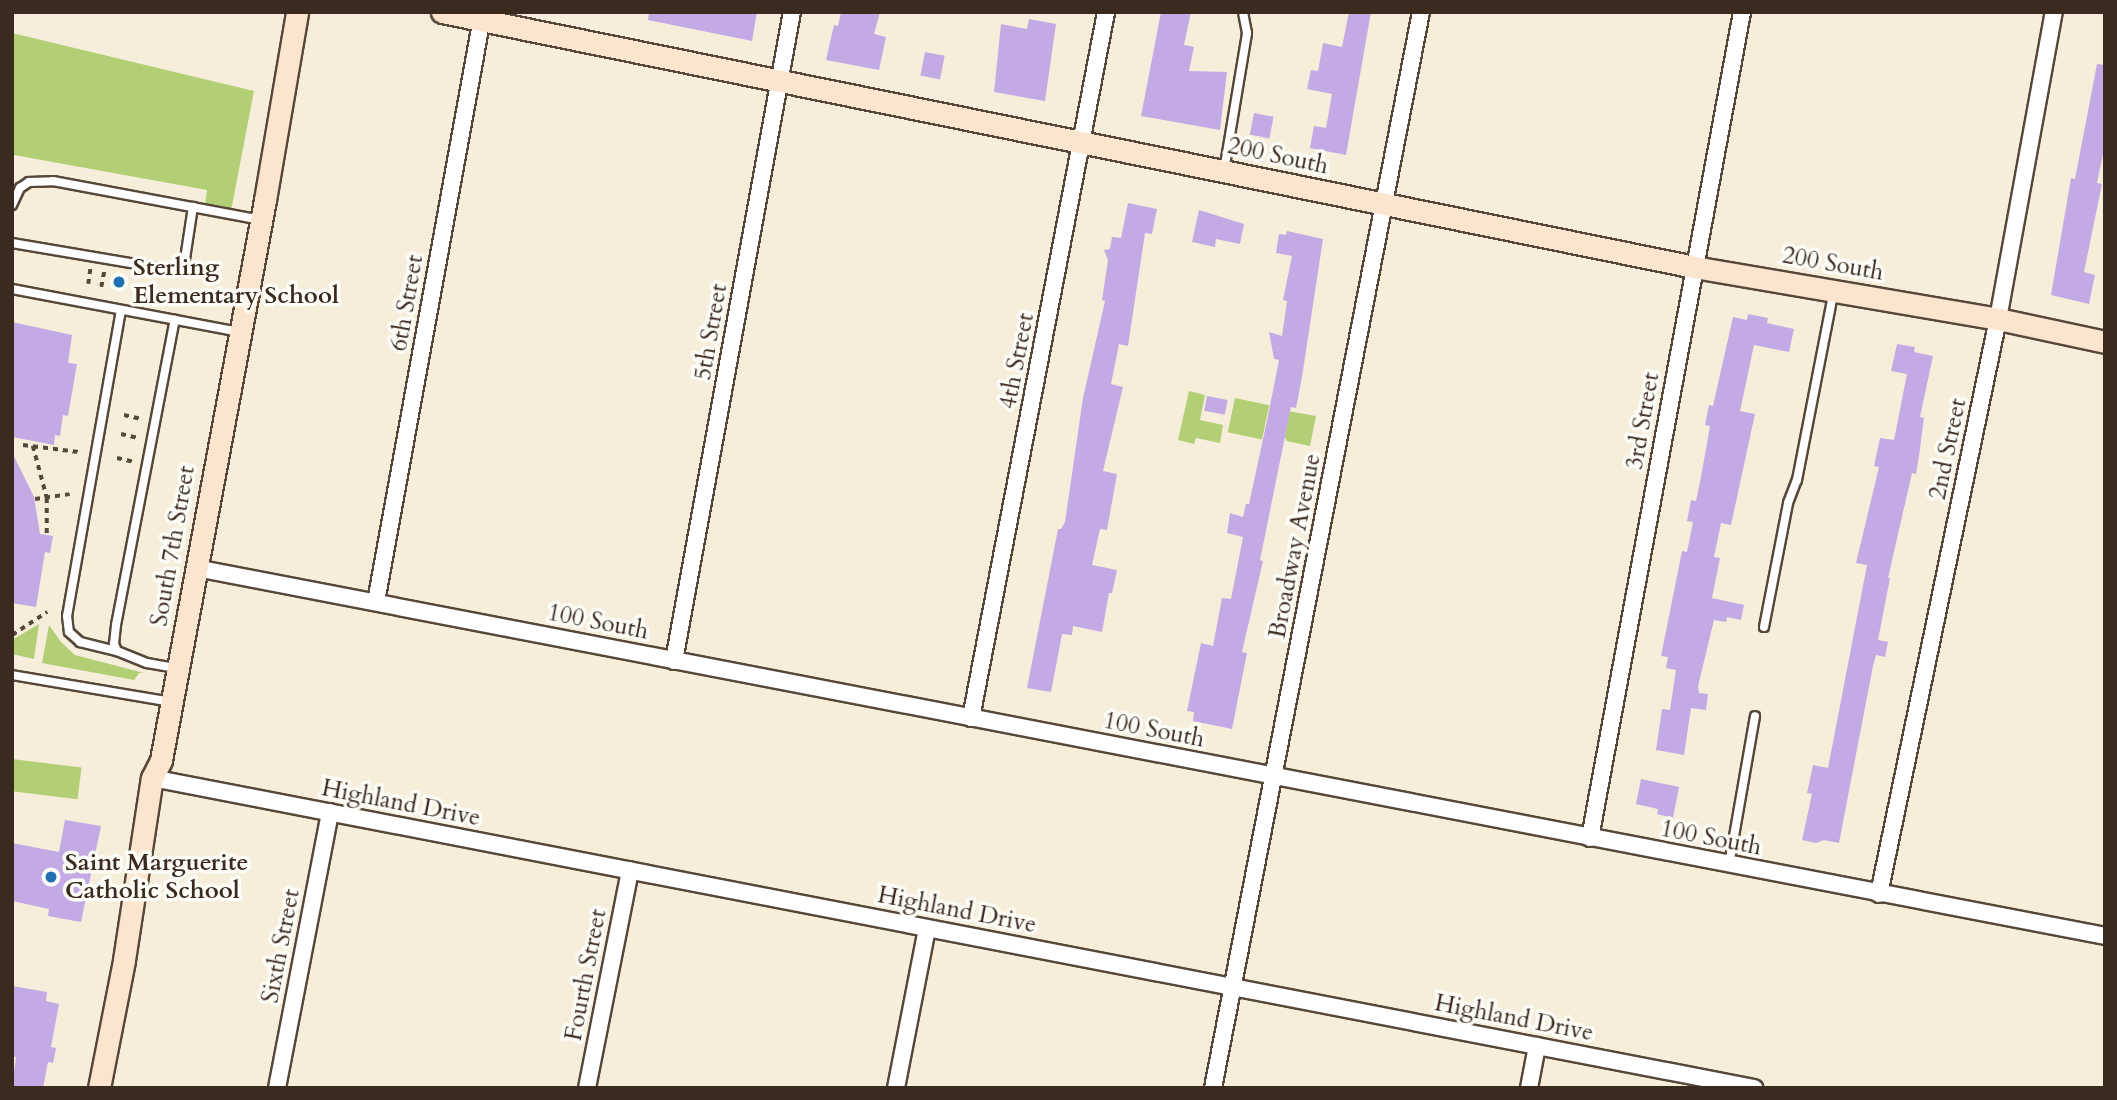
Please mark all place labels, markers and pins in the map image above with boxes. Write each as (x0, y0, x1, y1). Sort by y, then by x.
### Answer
place label: Sterling Elementary School (133, 254, 339, 310)
marker: Sterling Elementary School (111, 274, 127, 290)
place label: Saint Marguerite Catholic School (65, 849, 248, 905)
marker: Saint Marguerite Catholic School (43, 869, 59, 885)

